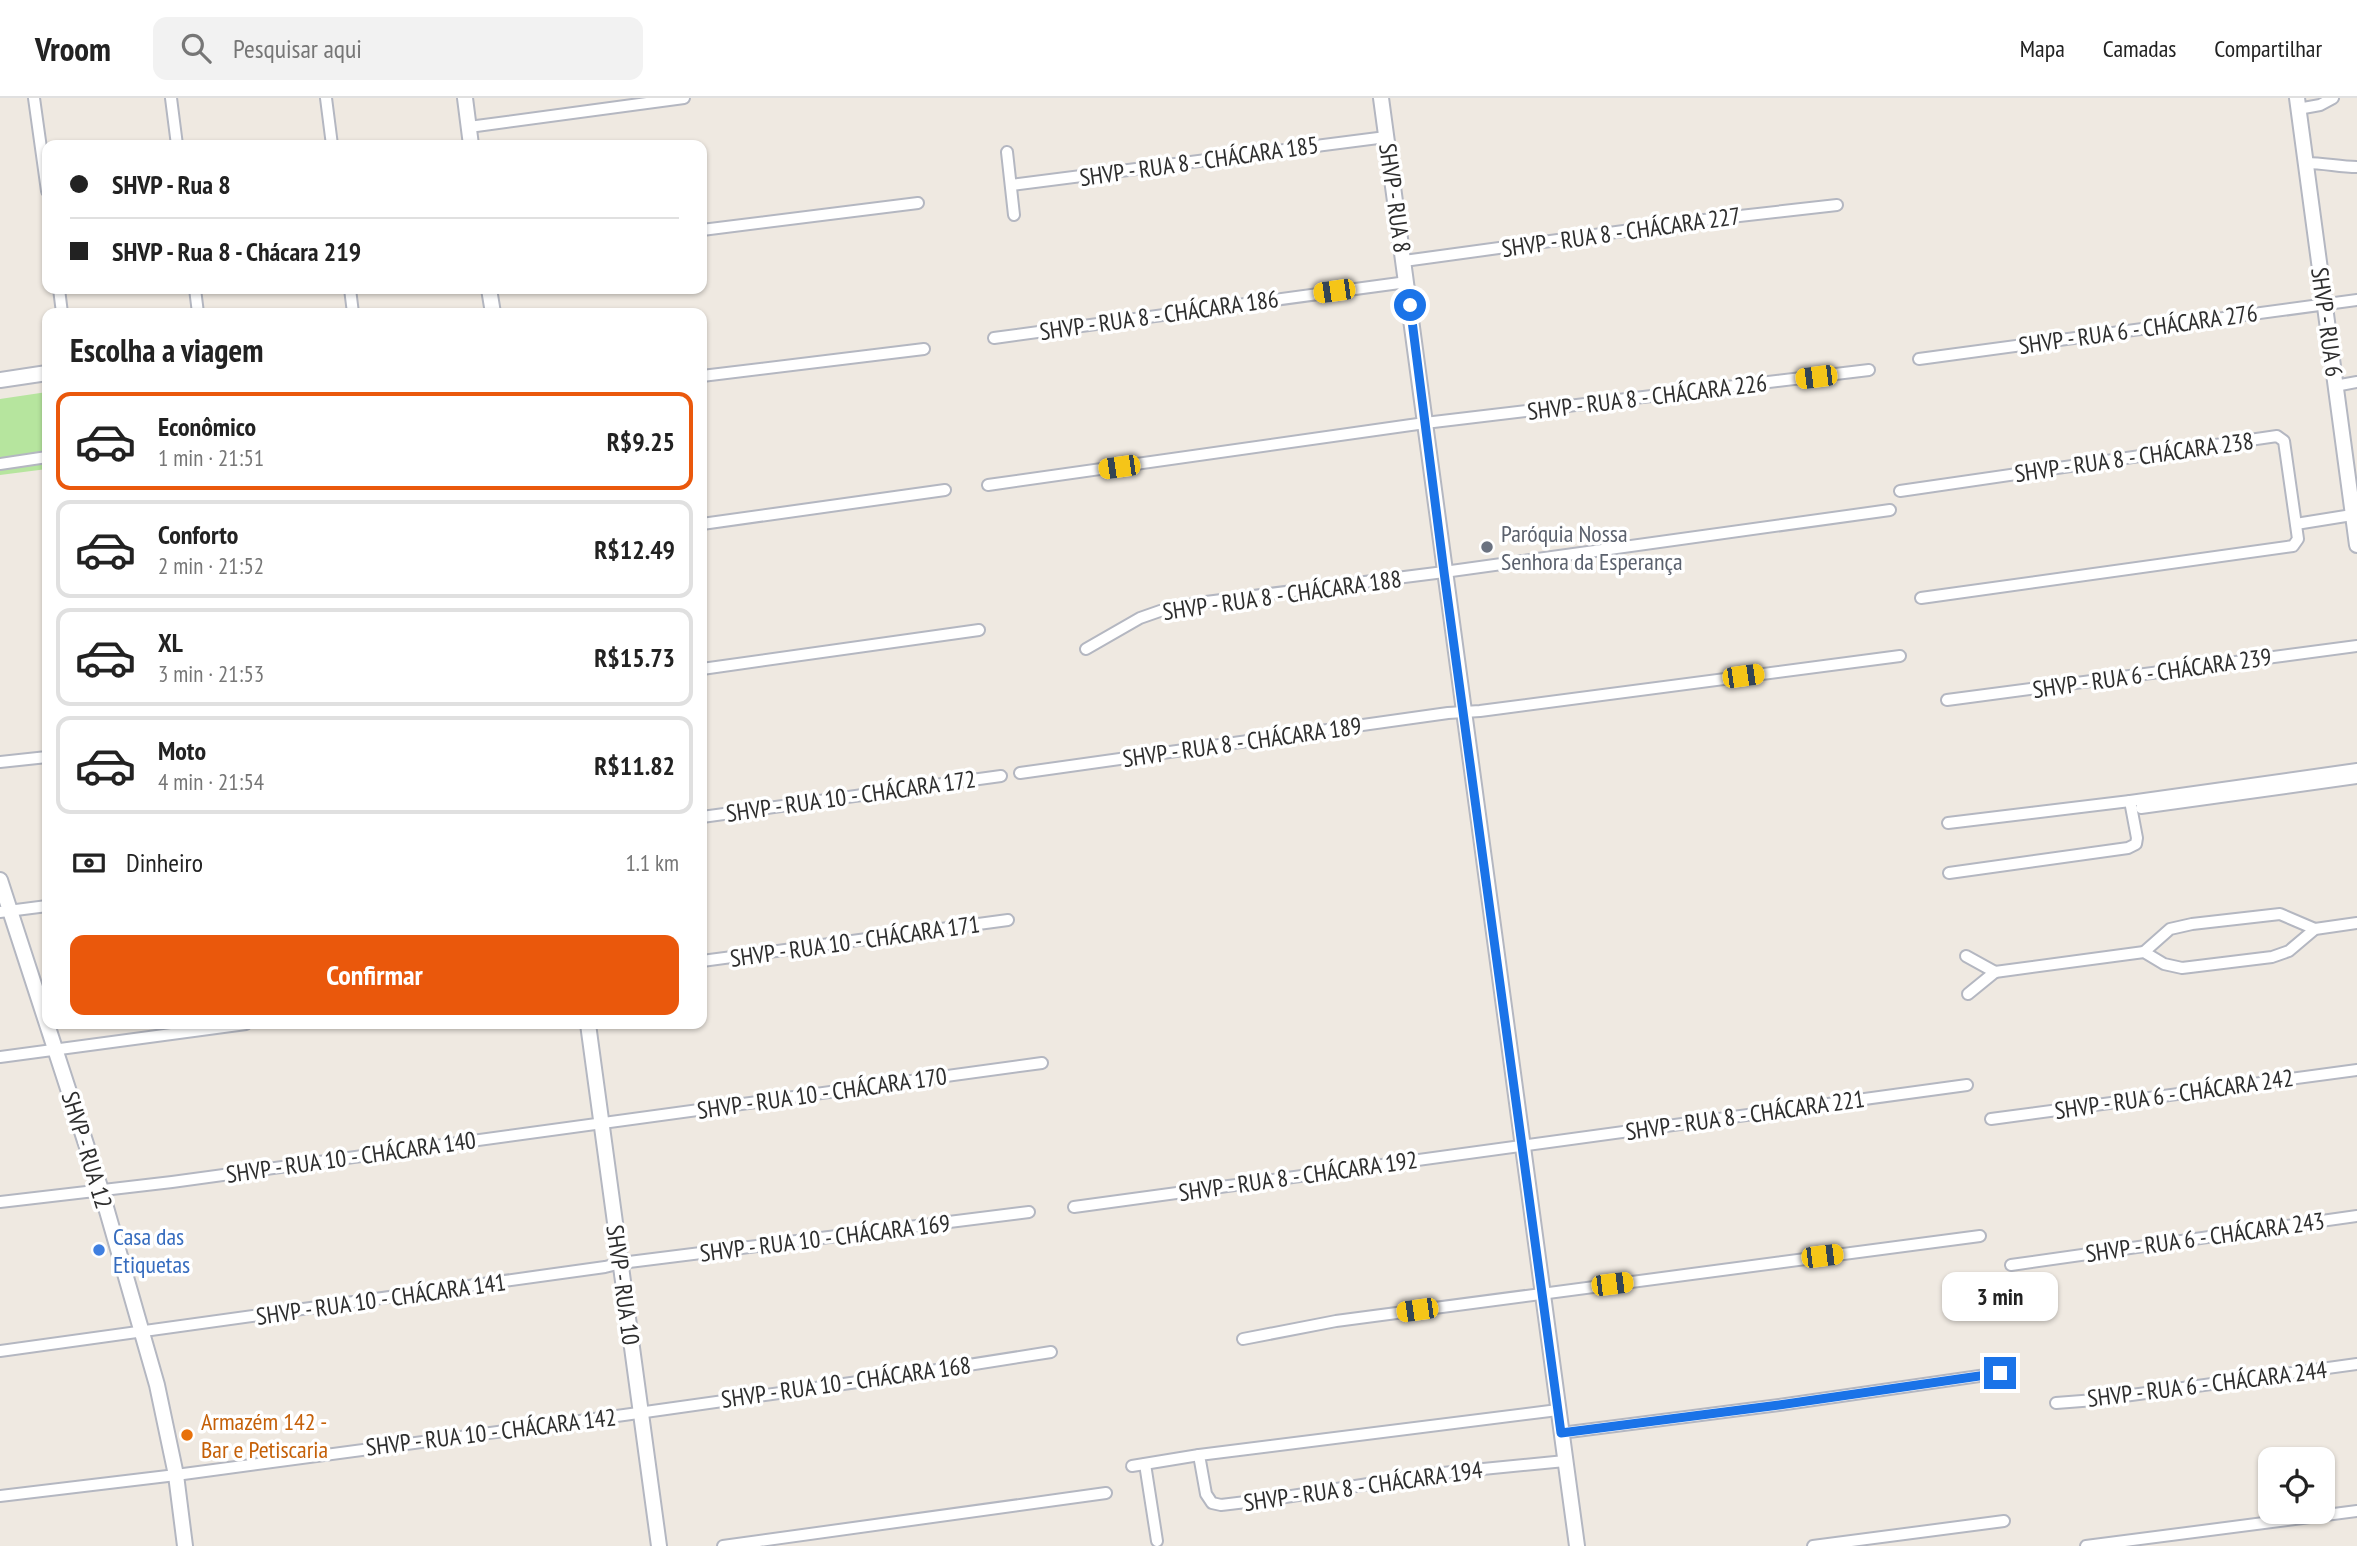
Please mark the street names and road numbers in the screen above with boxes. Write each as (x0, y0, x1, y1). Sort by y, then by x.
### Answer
street label: SHVP - RUA 8 - CHÁCARA 185 (1078, 129, 1320, 193)
street label: SHVP - RUA 8 (1372, 141, 1418, 255)
street label: SHVP - RUA 8 - CHÁCARA 227 (1500, 200, 1742, 264)
street label: SHVP - RUA 6 (2304, 265, 2350, 379)
street label: SHVP - RUA 8 - CHÁCARA 186 (1038, 283, 1280, 347)
street label: SHVP - RUA 6 - CHÁCARA 276 (2017, 297, 2259, 361)
street label: SHVP - RUA 8 - CHÁCARA 226 (1526, 367, 1768, 427)
street label: SHVP - RUA 8 - CHÁCARA 238 (2013, 425, 2255, 489)
street label: SHVP - RUA 8 - CHÁCARA 188 (1161, 563, 1403, 627)
street label: SHVP - RUA 6 - CHÁCARA 239 (2031, 641, 2273, 705)
street label: SHVP - RUA 8 - CHÁCARA 189 (1121, 710, 1363, 774)
street label: SHVP - RUA 10 - CHÁCARA 172 (724, 763, 978, 829)
street label: SHVP - RUA 10 - CHÁCARA 171 (728, 908, 982, 974)
street label: SHVP - RUA 10 - CHÁCARA 170 (695, 1060, 949, 1126)
street label: SHVP - RUA 6 - CHÁCARA 242 (2053, 1062, 2295, 1126)
street label: SHVP - RUA 8 - CHÁCARA 221 (1624, 1083, 1866, 1147)
street label: SHVP - RUA 12 (55, 1088, 119, 1212)
street label: SHVP - RUA 10 - CHÁCARA 140 (224, 1124, 478, 1190)
street label: SHVP - RUA 8 - CHÁCARA 192 (1177, 1144, 1419, 1208)
street label: SHVP - RUA 6 - CHÁCARA 243 (2084, 1205, 2326, 1269)
street label: SHVP - RUA 10 - CHÁCARA 169 (698, 1207, 952, 1269)
street label: SHVP - RUA 10 (599, 1223, 647, 1347)
street label: SHVP - RUA 10 - CHÁCARA 141 (254, 1266, 508, 1332)
street label: SHVP - RUA 10 - CHÁCARA 168 (719, 1349, 973, 1415)
street label: SHVP - RUA 6 - CHÁCARA 244 (2086, 1354, 2329, 1414)
street label: SHVP - RUA 10 - CHÁCARA 142 (364, 1401, 618, 1463)
street label: SHVP - RUA 8 - CHÁCARA 194 (1242, 1454, 1485, 1518)

